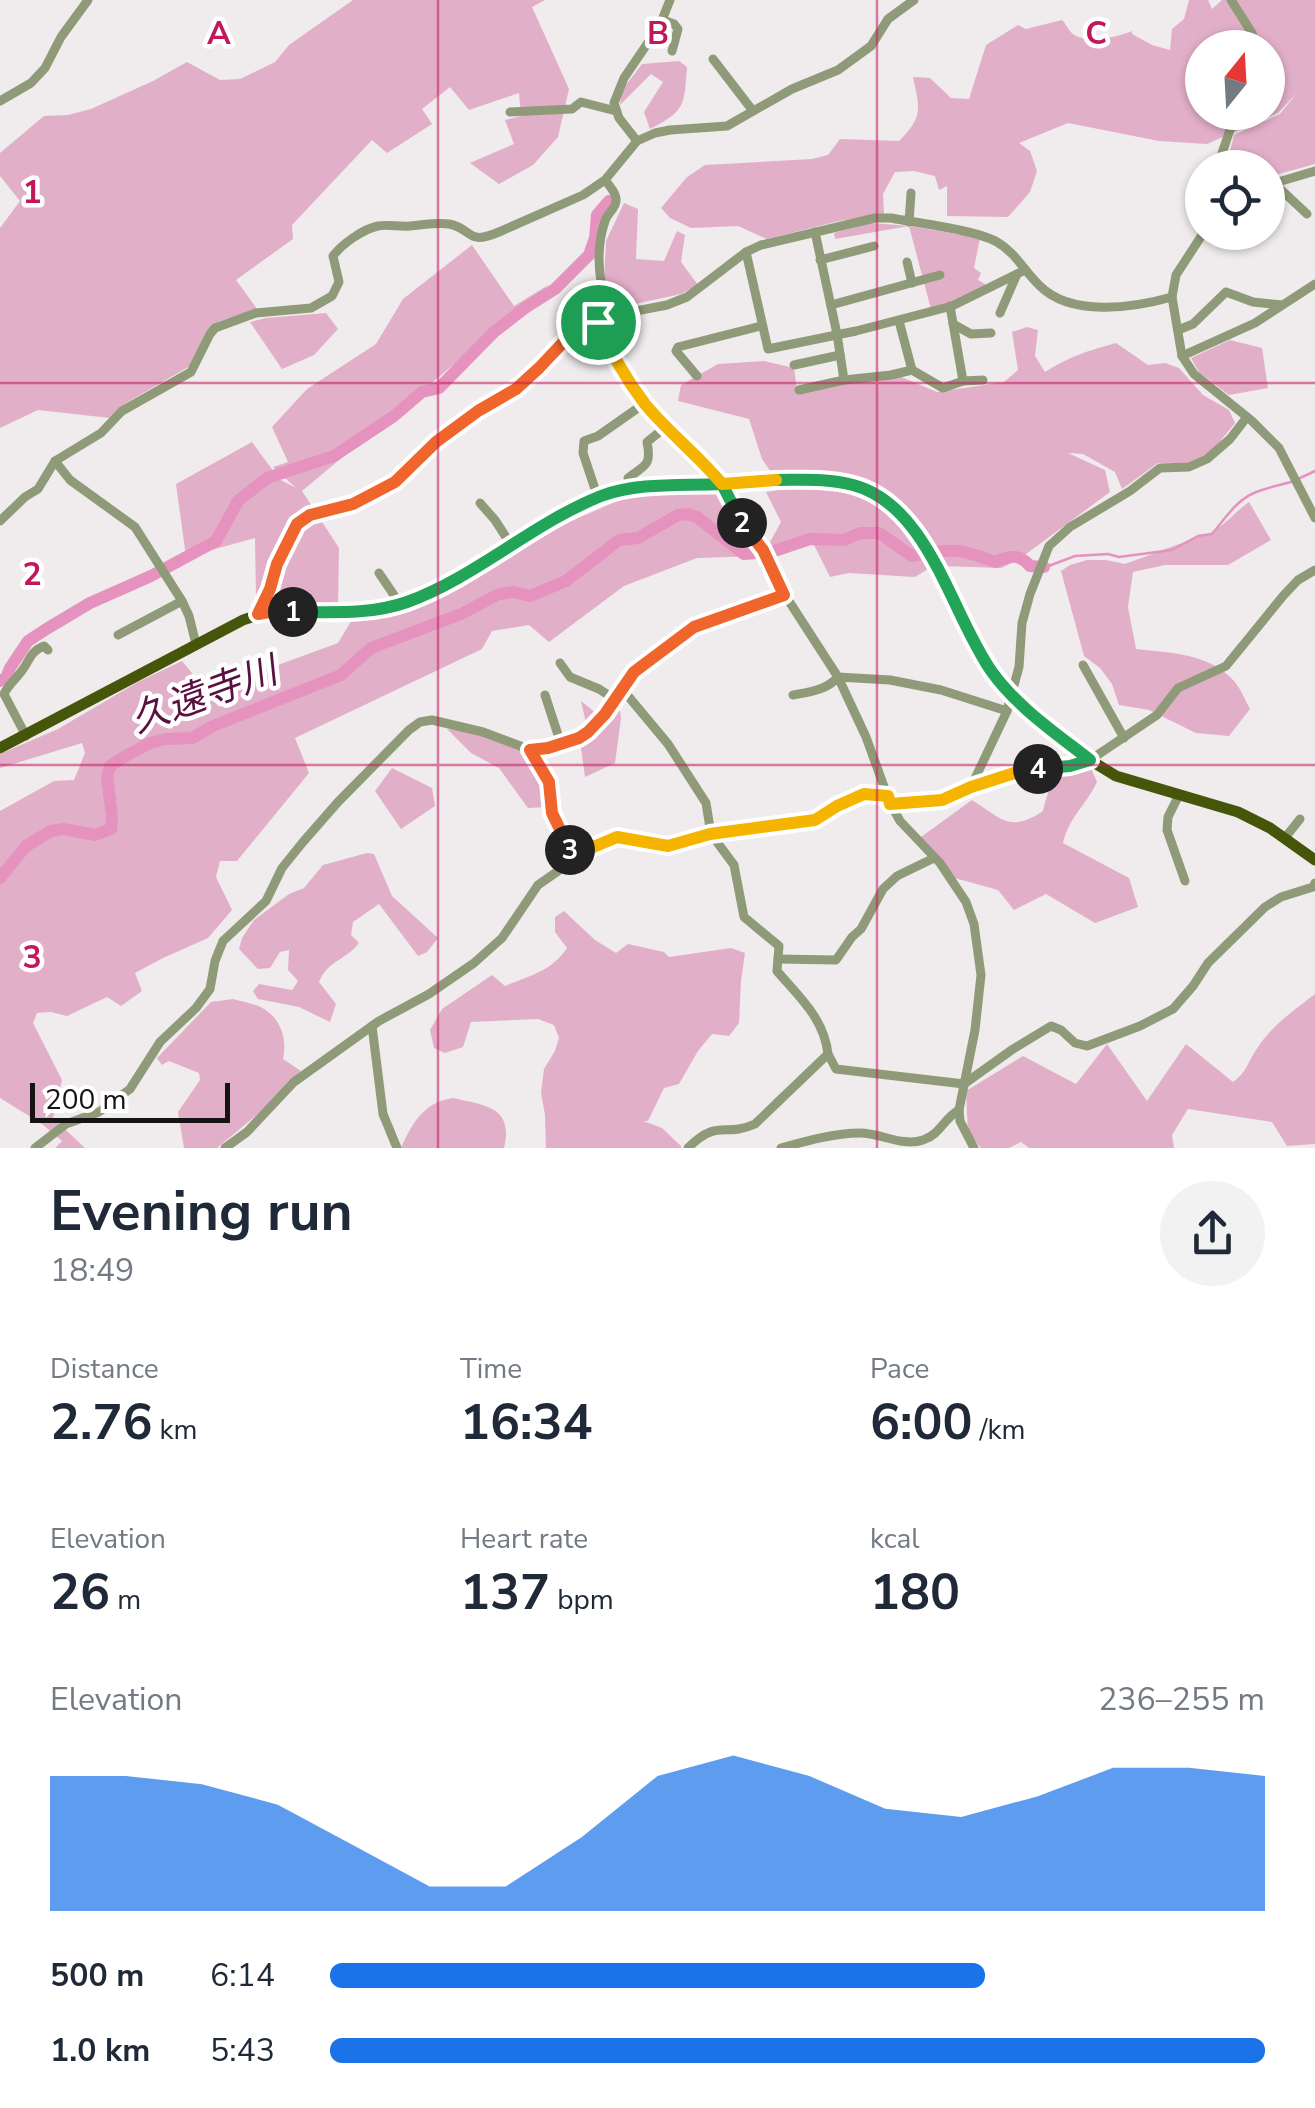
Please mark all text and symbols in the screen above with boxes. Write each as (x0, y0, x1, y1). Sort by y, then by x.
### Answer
text: A (207, 12, 231, 55)
text: B (647, 12, 669, 55)
text: C (1085, 12, 1107, 55)
north arrow (1185, 30, 1285, 130)
map controls (1185, 30, 1285, 250)
button: locate (1185, 150, 1285, 250)
text: 1 (22, 171, 42, 214)
pin (556, 280, 641, 365)
icon: arrive (571, 295, 626, 350)
pin: 2 (717, 498, 767, 548)
text: 2 (734, 504, 750, 542)
text: 2 (22, 553, 42, 596)
pin: 1 (268, 587, 318, 637)
text: 1 (285, 593, 301, 631)
water label: 久遠寺川 (124, 644, 288, 745)
pin: 4 (1013, 744, 1063, 794)
text: 4 (1030, 750, 1046, 788)
pin: 3 (545, 825, 595, 875)
text: 3 (562, 831, 578, 869)
text: 3 (22, 936, 42, 979)
scale bar (30, 1078, 230, 1122)
text: 200 m (45, 1081, 127, 1119)
text: Evening run (50, 1174, 353, 1249)
button: share (1160, 1181, 1265, 1286)
text: 18:49 (50, 1249, 134, 1292)
text: Distance (50, 1350, 159, 1388)
text: Time (460, 1350, 522, 1388)
text: Pace (870, 1350, 929, 1388)
text: 2.76 (50, 1388, 152, 1457)
text: 16:34 (460, 1388, 592, 1457)
text: 6:00 (870, 1388, 972, 1457)
text: km (152, 1411, 198, 1449)
text: /km (972, 1411, 1025, 1449)
text: Elevation (50, 1520, 166, 1558)
text: Heart rate (460, 1520, 588, 1558)
text: kcal (870, 1520, 920, 1558)
text: 26 (50, 1558, 110, 1627)
text: 137 (460, 1558, 550, 1627)
text: 180 (870, 1558, 960, 1627)
text: m (110, 1581, 141, 1619)
text: bpm (550, 1581, 614, 1619)
text: Elevation (50, 1678, 183, 1721)
text: 236–255 m (1098, 1678, 1265, 1721)
text: 500 m (50, 1954, 144, 1997)
text: 6:14 (210, 1954, 275, 1997)
text: 1.0 km (50, 2029, 150, 2072)
text: 5:43 (210, 2029, 275, 2072)

